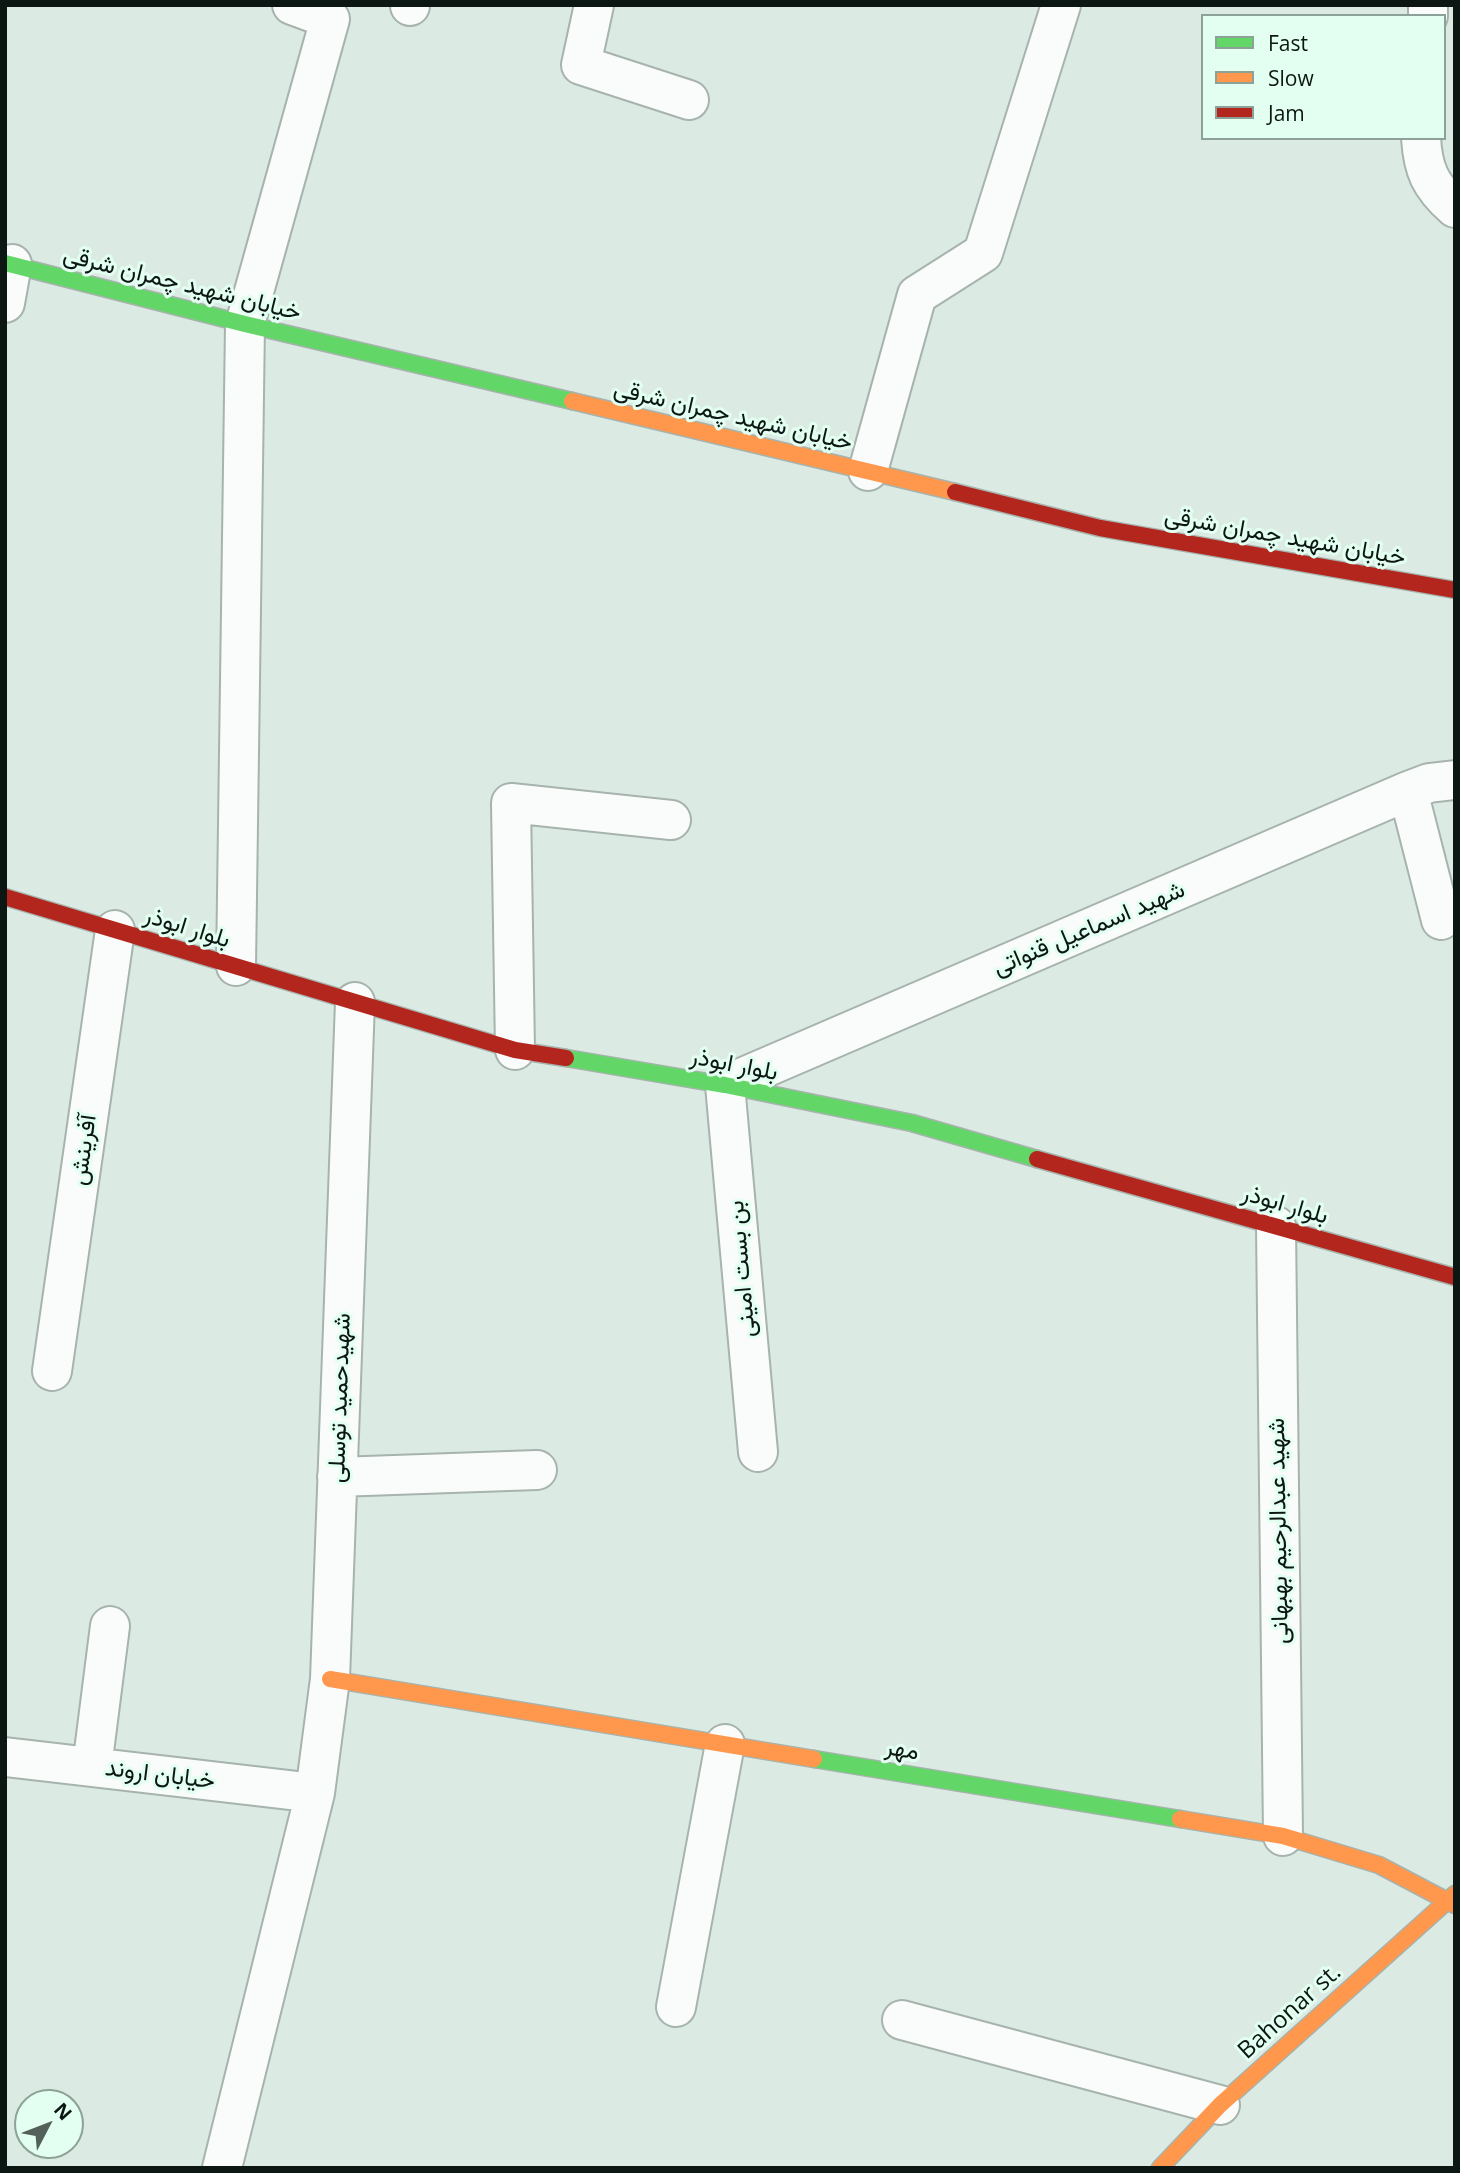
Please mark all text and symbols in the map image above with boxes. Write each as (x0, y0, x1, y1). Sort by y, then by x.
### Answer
legend (1201, 14, 1446, 140)
text: Fast (1268, 29, 1308, 57)
text: Slow (1268, 64, 1314, 92)
text: Jam (1268, 99, 1305, 127)
street label: خیابان شهید چمران شرقی (60, 241, 304, 327)
street label: خیابان شهید چمران شرقی (611, 375, 855, 457)
street label: خیابان شهید چمران شرقی (1162, 502, 1408, 572)
street label: شهید اسماعیل قنواتی (989, 876, 1189, 982)
street label: بلوار ابوذر (141, 901, 233, 955)
street label: بلوار ابوذر (688, 1042, 780, 1088)
street label: آفرینش (65, 1113, 103, 1187)
street label: بلوار ابوذر (1239, 1179, 1331, 1231)
street label: بن بست امینی (722, 1199, 762, 1339)
street label: شهیدحمید توسلی (323, 1313, 357, 1483)
street label: شهید عبدالرحیم بهبهانی (1263, 1418, 1295, 1644)
street label: مهر (883, 1733, 921, 1767)
street label: خیابان اروند (103, 1754, 217, 1796)
street label: Bahonar st. (1233, 1958, 1347, 2066)
north arrow (14, 2089, 84, 2159)
text: N (48, 2097, 78, 2126)

